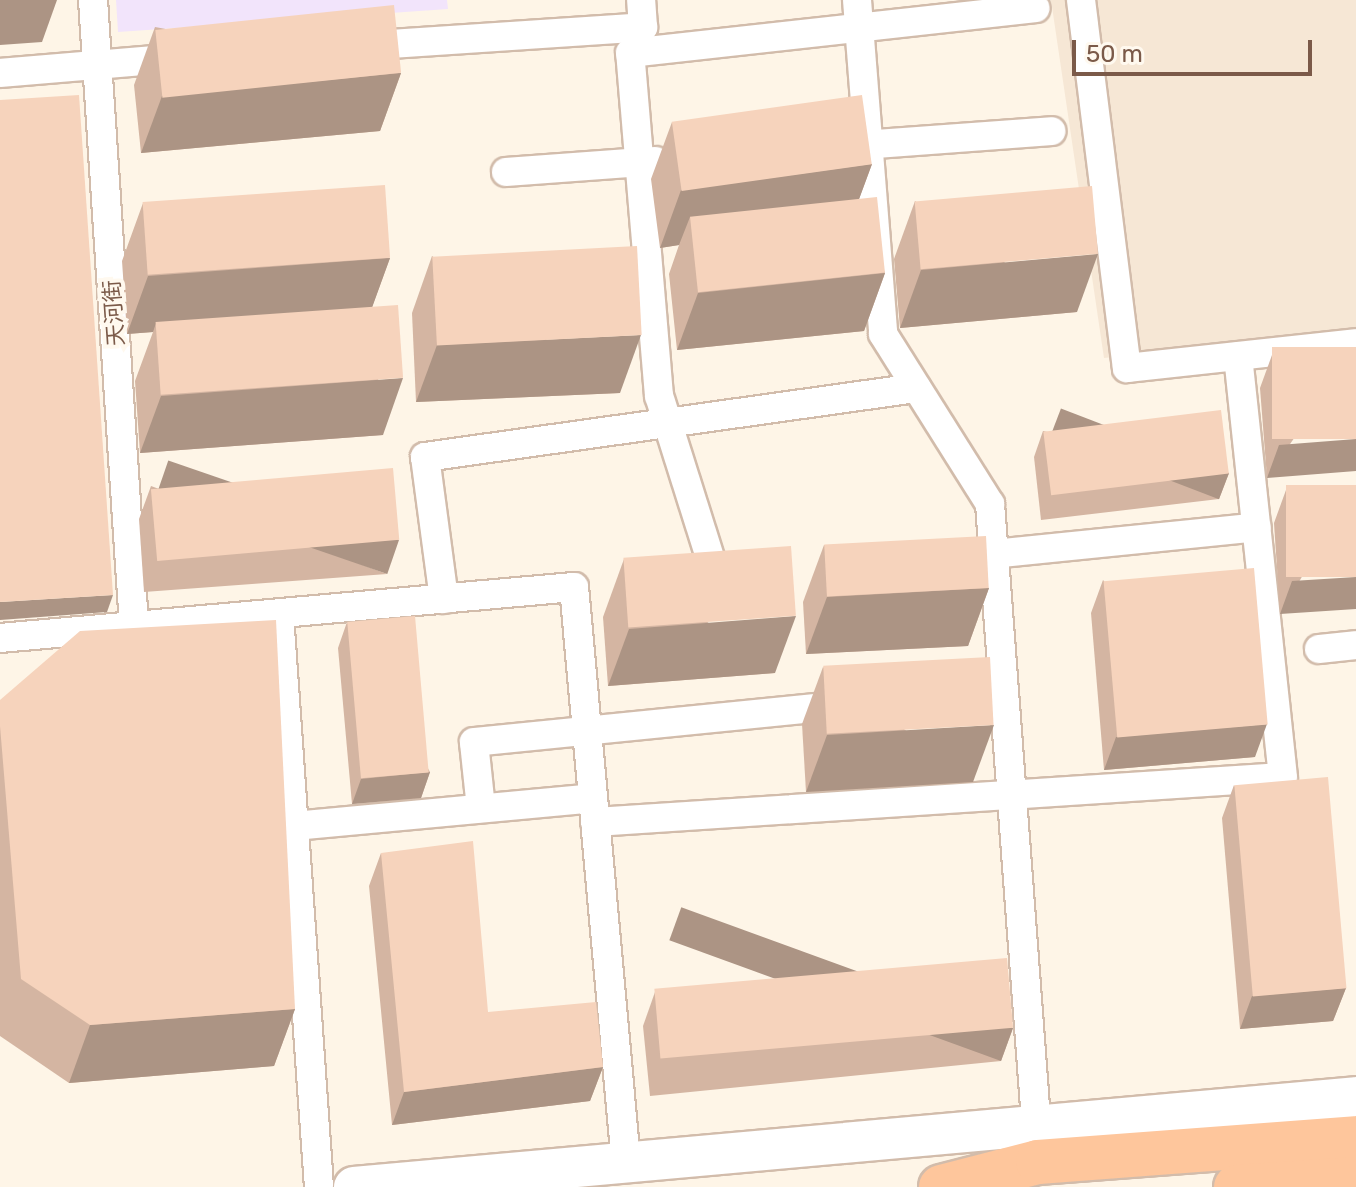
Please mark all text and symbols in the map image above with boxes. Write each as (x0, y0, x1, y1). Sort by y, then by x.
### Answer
scale bar (1076, 24, 1316, 74)
text: 50 m (1086, 40, 1143, 68)
street label: 天河街 (99, 279, 129, 347)

